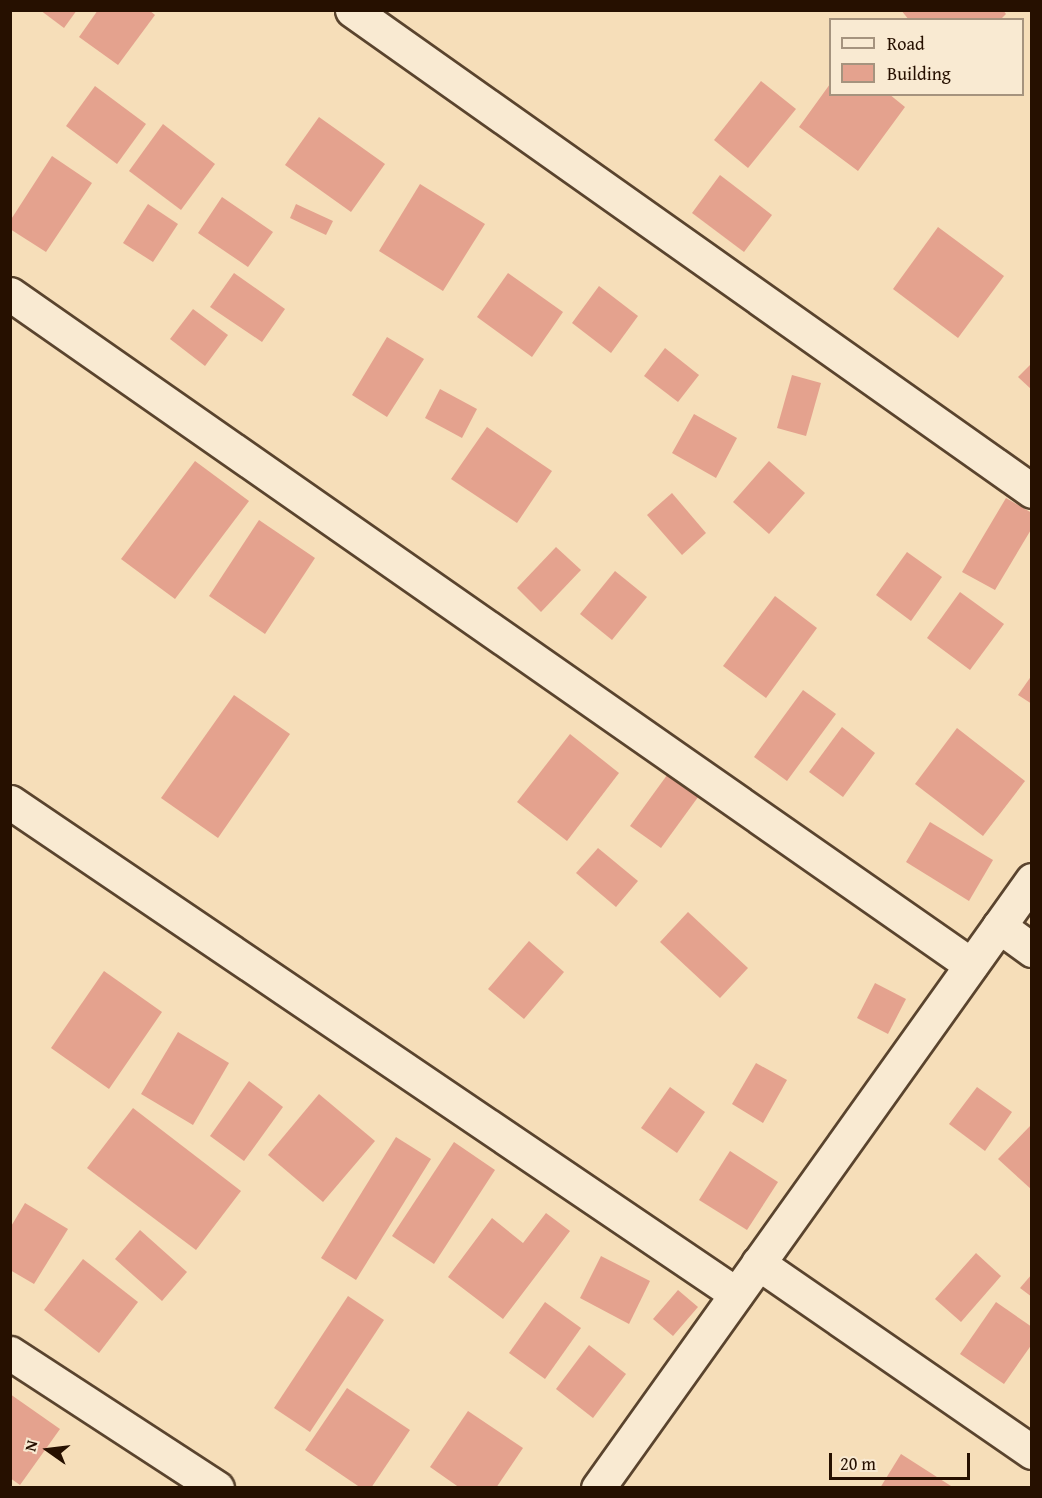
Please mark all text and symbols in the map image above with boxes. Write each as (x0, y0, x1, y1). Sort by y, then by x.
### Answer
legend (829, 18, 1024, 96)
text: Road (887, 30, 925, 57)
text: Building (887, 60, 951, 87)
north arrow (18, 1420, 78, 1480)
text: N (18, 1438, 43, 1454)
scale bar (832, 1441, 973, 1479)
text: 20 m (840, 1450, 876, 1477)

